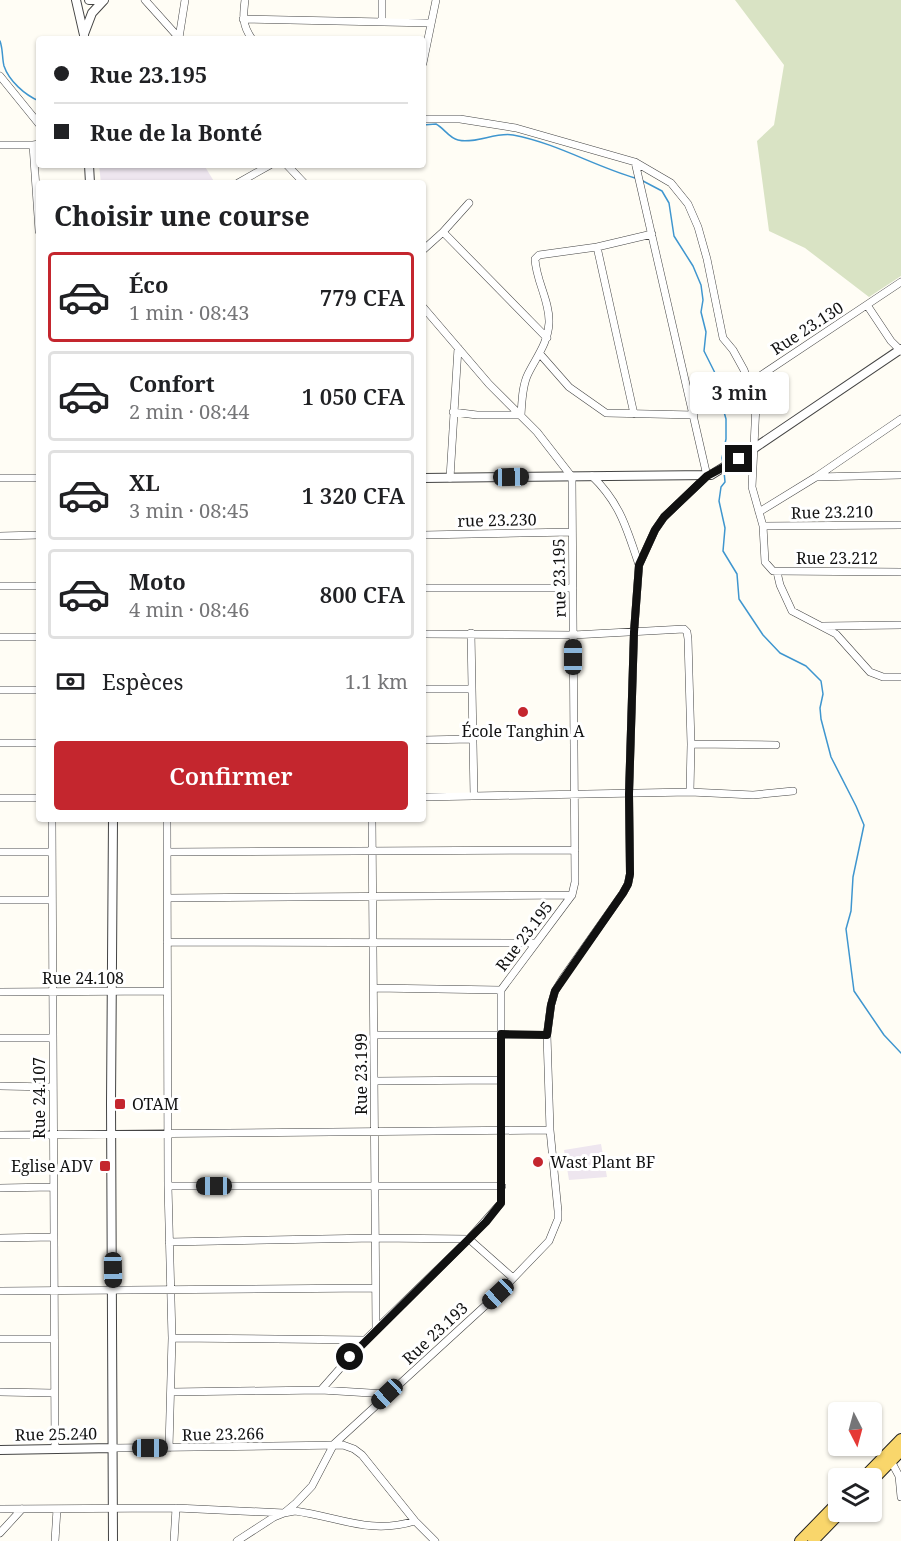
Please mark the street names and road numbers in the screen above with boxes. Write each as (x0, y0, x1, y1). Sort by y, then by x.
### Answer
street label: Rue 23.130 (767, 296, 847, 360)
street label: Rue 23.210 (791, 500, 873, 524)
street label: rue 23.230 (457, 508, 537, 532)
street label: rue 23.195 (547, 538, 571, 618)
street label: Rue 23.212 (796, 547, 878, 569)
street label: Rue 23.195 (491, 897, 557, 975)
street label: Rue 24.108 (42, 967, 124, 989)
street label: Rue 23.199 (350, 1033, 372, 1115)
street label: Rue 24.107 (28, 1057, 50, 1139)
street label: Rue 23.193 (397, 1297, 473, 1369)
street label: Rue 25.240 (15, 1422, 97, 1446)
street label: Rue 23.266 (182, 1422, 264, 1446)

